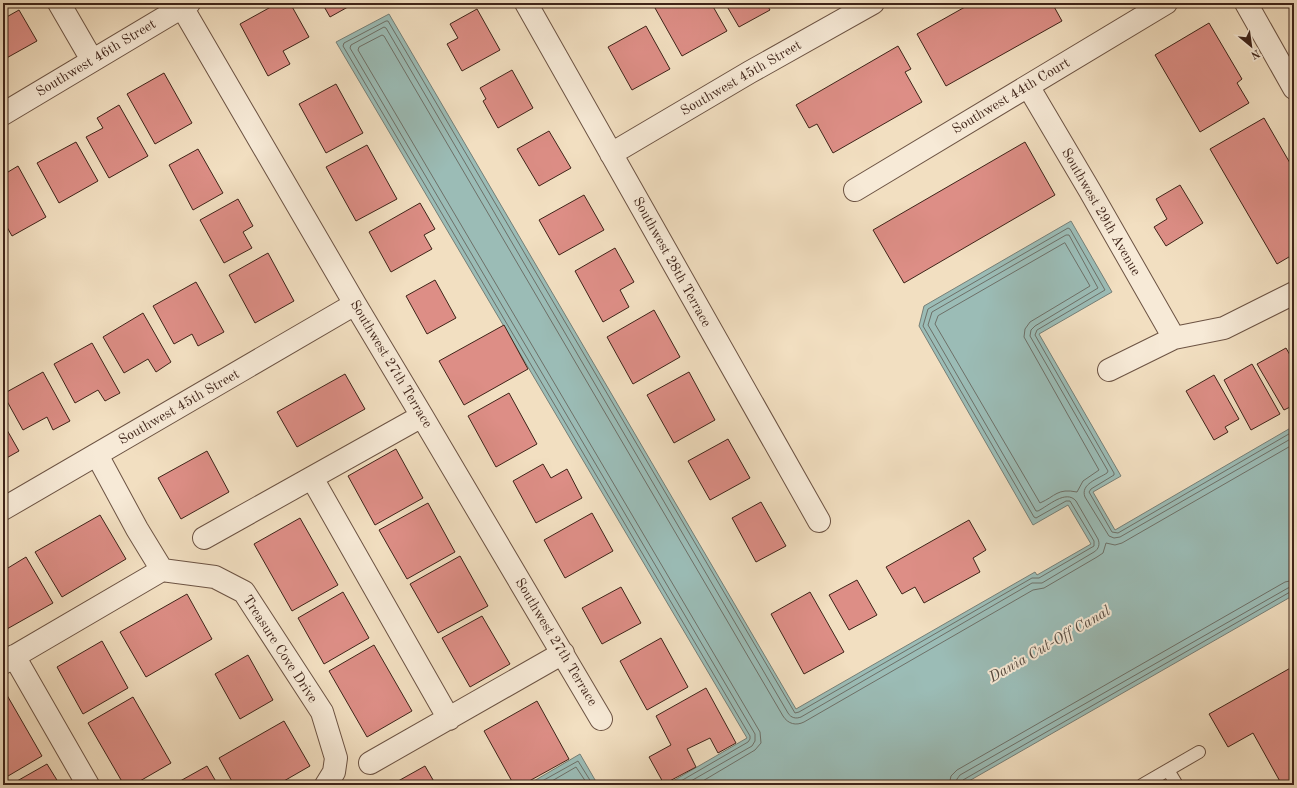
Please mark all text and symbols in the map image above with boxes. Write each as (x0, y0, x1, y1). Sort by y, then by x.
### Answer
street label: Southwest 46th Street (34, 17, 158, 99)
north arrow (1231, 26, 1271, 66)
street label: Southwest 45th Street (678, 38, 804, 118)
text: N (1248, 47, 1261, 61)
street label: Southwest 44th Court (950, 55, 1072, 137)
street label: Southwest 29th Avenue (1059, 146, 1143, 278)
street label: Southwest 28th Terrace (630, 195, 714, 329)
street label: Southwest 27th Terrace (347, 298, 435, 430)
street label: Southwest 45th Street (116, 367, 242, 447)
street label: Southwest 27th Terrace (512, 576, 600, 708)
street label: Treasure Cove Drive (240, 593, 320, 705)
water label: Dania Cut-Off Canal (986, 604, 1114, 686)

